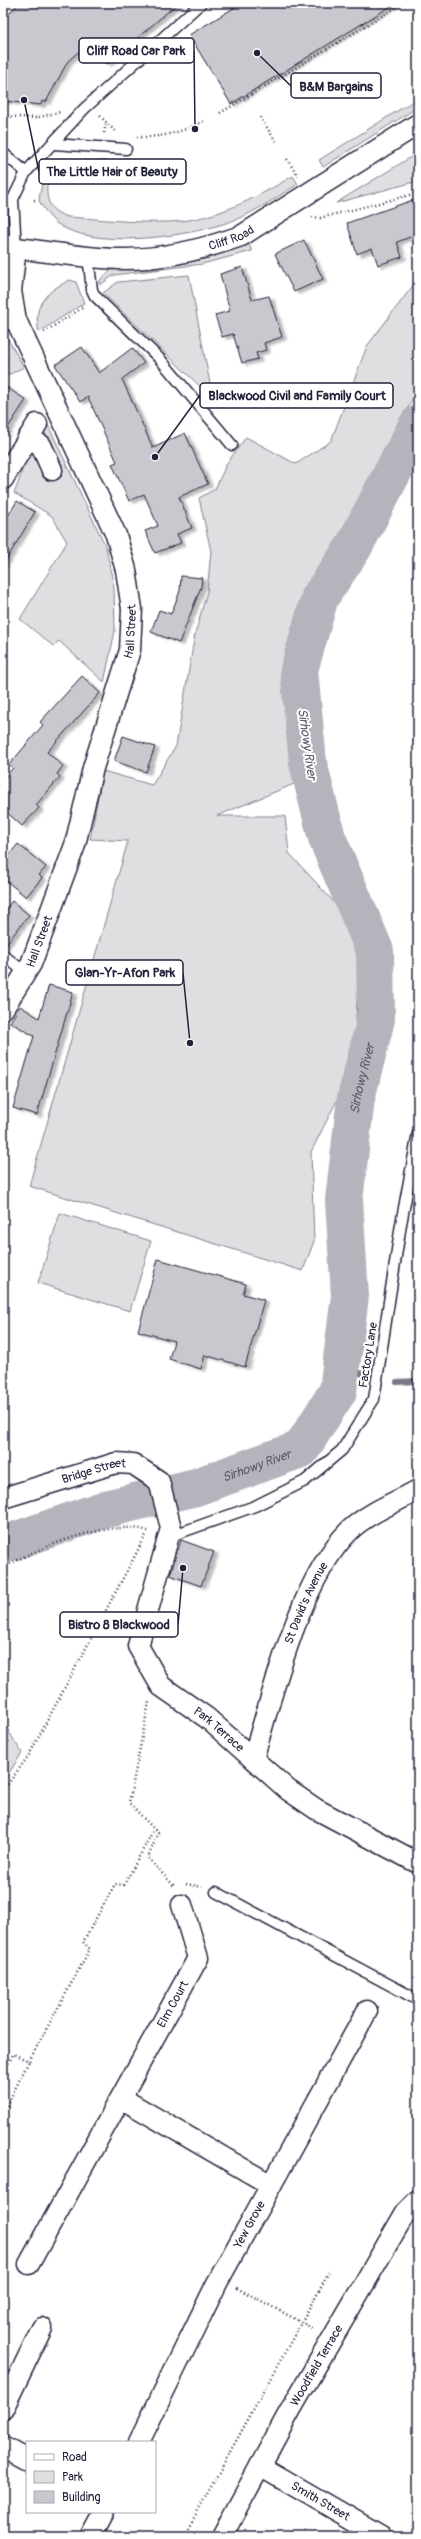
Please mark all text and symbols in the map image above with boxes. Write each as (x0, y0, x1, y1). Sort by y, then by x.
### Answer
callout: Cliff Road Car Park (79, 38, 194, 63)
text: Cliff Road Car Park (87, 43, 186, 59)
callout: B&M Bargains (291, 73, 381, 98)
text: B&M Bargains (299, 79, 373, 95)
callout: The Little Hair of Beauty (39, 159, 186, 184)
text: The Little Hair of Beauty (45, 164, 178, 180)
street label: Cliff Road (207, 222, 257, 254)
callout: Blackwood Civil and Family Court (200, 383, 393, 408)
text: Blackwood Civil and Family Court (208, 388, 386, 404)
street label: Hall Street (121, 603, 140, 661)
water label: Sirhowy River (294, 707, 320, 783)
street label: Hall Street (23, 914, 56, 970)
callout: Glan-Yr-Afon Park (66, 960, 183, 985)
text: Glan-Yr-Afon Park (75, 965, 176, 981)
water label: Sirhowy River (347, 1040, 379, 1115)
street label: Factory Lane (356, 1321, 381, 1389)
water label: Sirhowy River (220, 1446, 295, 1486)
street label: Bridge Street (60, 1456, 126, 1487)
street label: St David's Avenue (282, 1559, 331, 1646)
callout: Bistro 8 Blackwood (60, 1612, 178, 1637)
text: Bistro 8 Blackwood (68, 1617, 170, 1633)
street label: Park Terrace (191, 1704, 247, 1755)
street label: Elm Court (154, 1978, 192, 2030)
street label: Yew Grove (230, 2198, 269, 2252)
street label: Woodfield Terrace (287, 2322, 346, 2409)
legend (26, 2441, 156, 2513)
text: Road (62, 2450, 87, 2465)
text: Park (62, 2470, 83, 2485)
street label: Smith Street (288, 2479, 353, 2524)
text: Building (62, 2490, 101, 2505)

